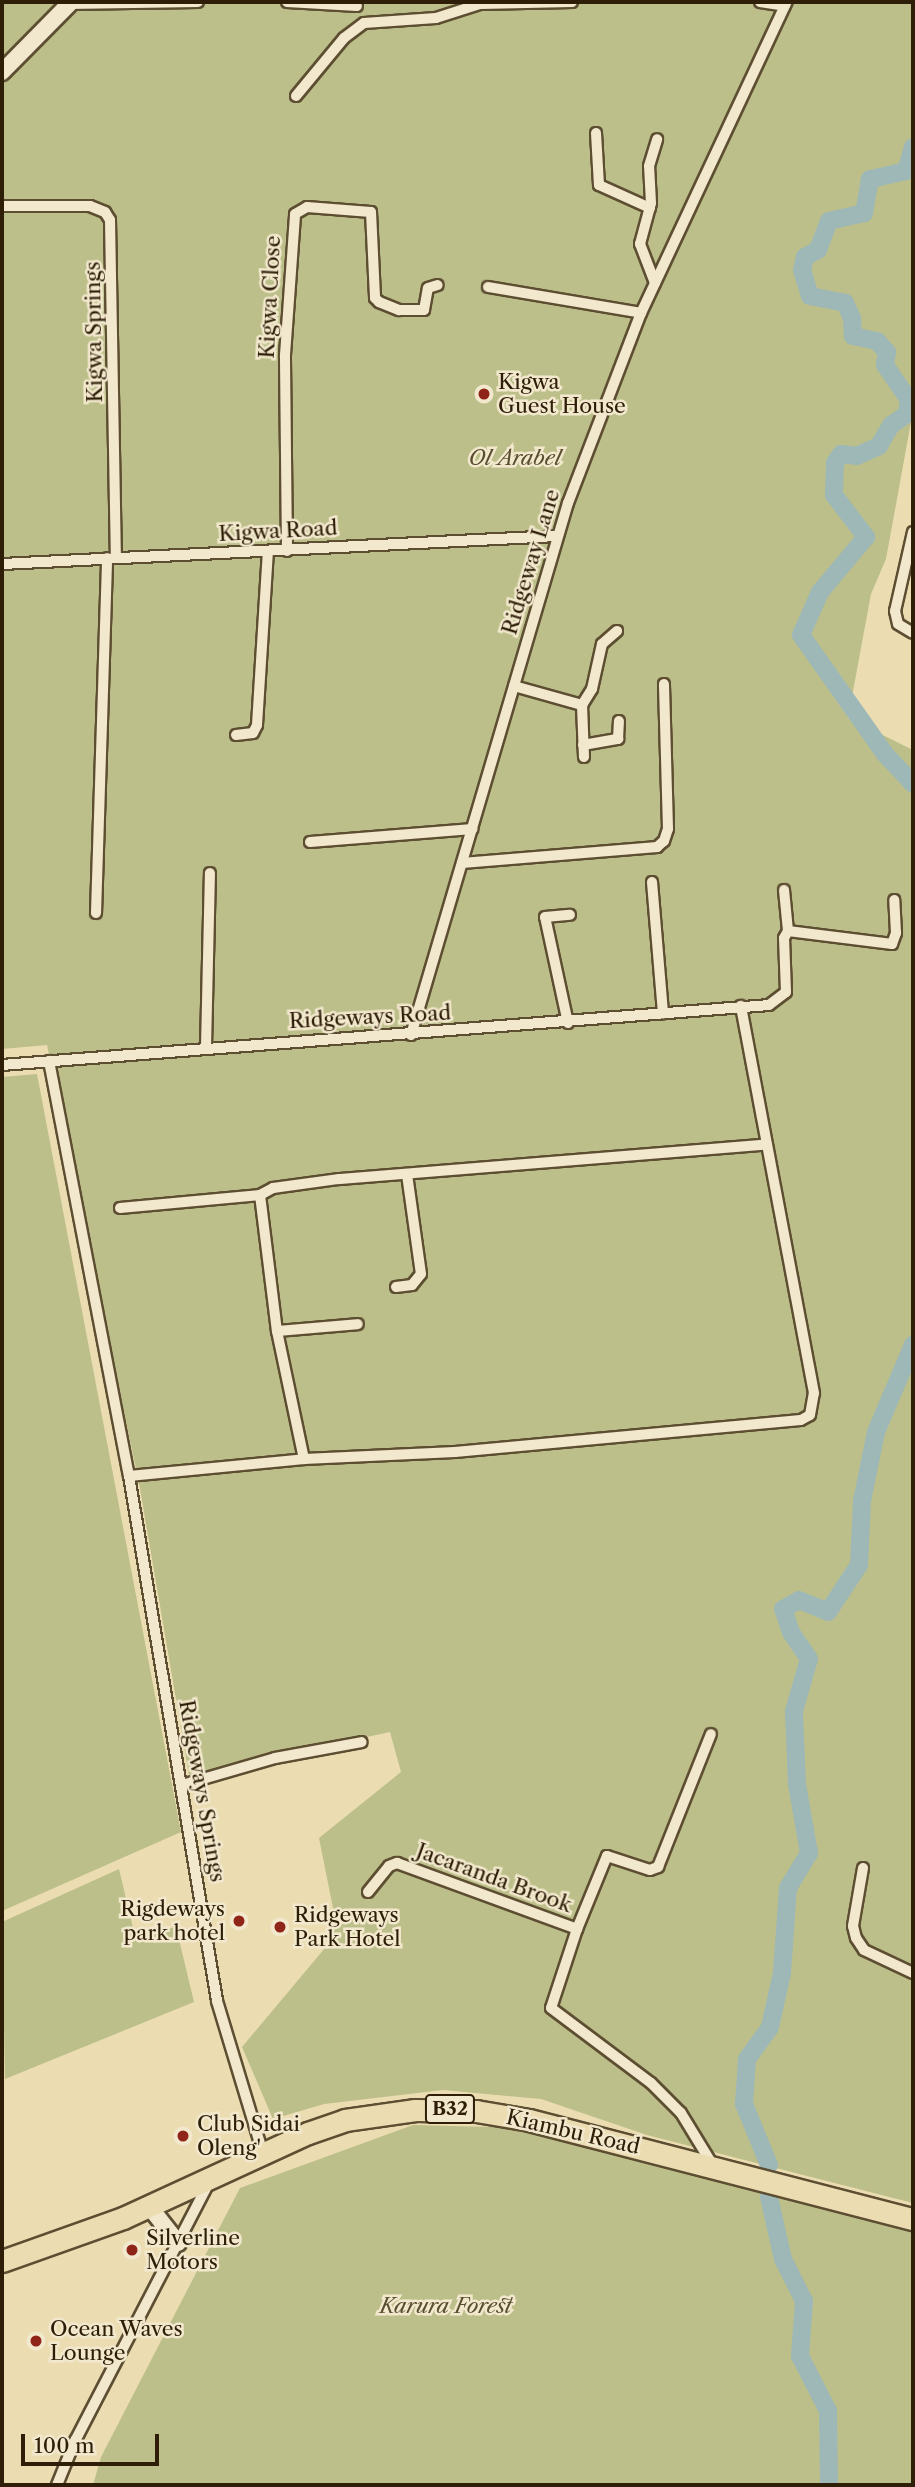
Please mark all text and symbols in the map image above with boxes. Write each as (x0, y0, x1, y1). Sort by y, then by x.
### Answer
street label: Kigwa Close (254, 235, 286, 359)
street label: Kigwa Springs (80, 261, 108, 403)
place label: Kigwa Guest House (498, 369, 626, 419)
marker: Kigwa Guest House (476, 386, 492, 402)
park label: Ol Arabel (469, 445, 561, 471)
street label: Ridgeway Lane (497, 486, 565, 638)
street label: Kigwa Road (218, 515, 338, 547)
street label: Ridgeways Road (288, 1000, 452, 1034)
street label: Ridgeways Springs (174, 1698, 230, 1884)
street label: Jacaranda Brook (413, 1838, 575, 1918)
place label: Rigdeways park hotel (120, 1896, 225, 1946)
place label: Ridgeways Park Hotel (294, 1902, 401, 1952)
marker: Rigdeways park hotel (231, 1913, 247, 1929)
marker: Ridgeways Park Hotel (272, 1919, 288, 1935)
road number: B32 (424, 2094, 476, 2124)
street label: Kiambu Road (504, 2104, 642, 2160)
place label: Club Sidai Oleng' (197, 2111, 300, 2161)
marker: Club Sidai Oleng' (175, 2128, 191, 2144)
place label: Silverline Motors (146, 2225, 240, 2275)
marker: Silverline Motors (124, 2242, 140, 2258)
park label: Karura Forest (380, 2293, 512, 2319)
place label: Ocean Waves Lounge (50, 2316, 183, 2366)
marker: Ocean Waves Lounge (28, 2333, 44, 2349)
scale bar (24, 2420, 163, 2464)
text: 100 m (34, 2433, 95, 2458)

